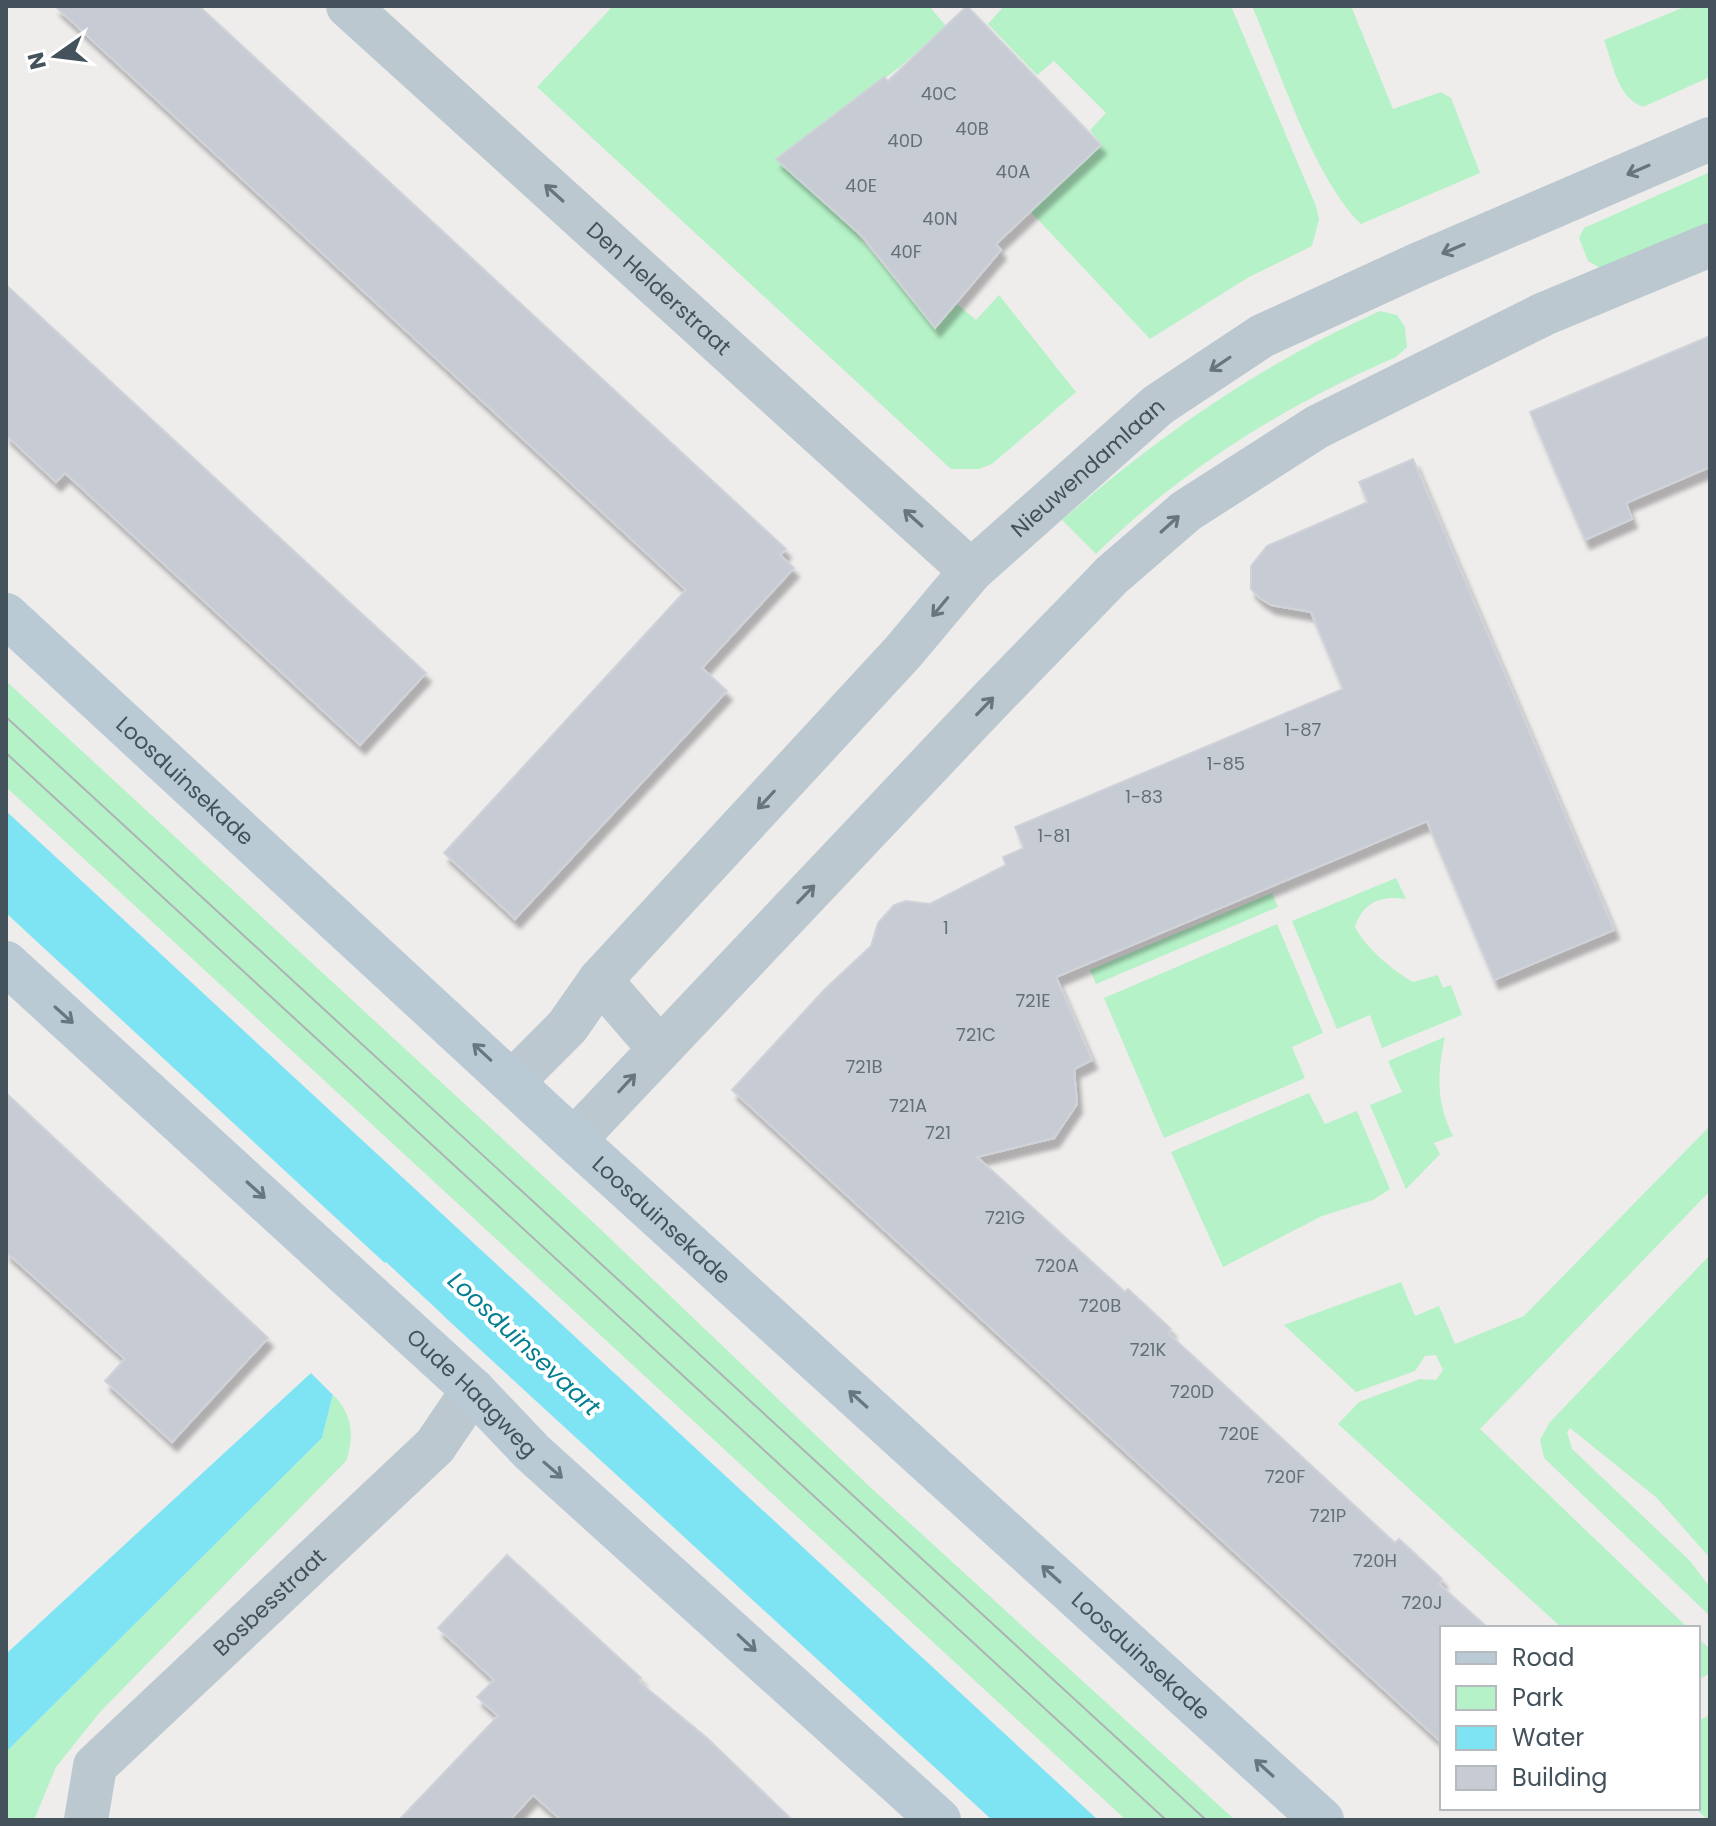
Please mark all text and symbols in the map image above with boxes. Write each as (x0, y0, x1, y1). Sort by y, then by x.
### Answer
north arrow (16, 16, 96, 96)
text: N (20, 49, 54, 72)
house number: 40C (921, 81, 957, 106)
house number: 40B (955, 116, 989, 141)
house number: 40D (887, 128, 923, 153)
house number: 40A (996, 159, 1030, 184)
one-way arrow (1626, 164, 1651, 179)
house number: 40E (845, 173, 877, 198)
one-way arrow (545, 184, 565, 202)
house number: 40N (922, 206, 958, 231)
street label: Den Helderstraat (580, 215, 738, 362)
house number: 40F (890, 239, 922, 264)
one-way arrow (1441, 243, 1466, 258)
one-way arrow (1210, 356, 1232, 372)
street label: Nieuwendamlaan (1004, 391, 1172, 545)
one-way arrow (903, 510, 923, 528)
one-way arrow (1160, 515, 1180, 533)
one-way arrow (931, 596, 949, 617)
one-way arrow (976, 696, 995, 716)
street label: Loosduinsekade (109, 709, 261, 853)
house number: 1-87 (1285, 717, 1322, 742)
house number: 1-85 (1207, 751, 1245, 776)
house number: 1-83 (1125, 784, 1163, 809)
one-way arrow (758, 789, 776, 809)
house number: 1-81 (1038, 823, 1070, 848)
one-way arrow (796, 885, 815, 905)
house number: 1 (943, 915, 949, 940)
house number: 721E (1015, 988, 1051, 1013)
one-way arrow (53, 1006, 73, 1024)
house number: 721C (956, 1022, 996, 1047)
one-way arrow (472, 1042, 492, 1061)
house number: 721B (846, 1054, 882, 1079)
one-way arrow (618, 1074, 636, 1094)
house number: 721A (889, 1093, 927, 1118)
house number: 721 (925, 1120, 951, 1145)
street label: Loosduinsekade (585, 1149, 737, 1291)
one-way arrow (246, 1181, 266, 1200)
house number: 721G (985, 1205, 1025, 1230)
house number: 720A (1035, 1253, 1079, 1278)
water label: Loosduinsevaart (441, 1264, 609, 1424)
house number: 720B (1079, 1293, 1121, 1318)
street label: Oude Haagweg (400, 1322, 544, 1464)
house number: 721K (1130, 1337, 1167, 1362)
house number: 720D (1170, 1379, 1214, 1404)
one-way arrow (849, 1390, 869, 1408)
house number: 720E (1219, 1421, 1259, 1446)
one-way arrow (542, 1461, 562, 1479)
house number: 720F (1265, 1464, 1305, 1489)
house number: 721P (1310, 1503, 1346, 1528)
street label: Bosbesstraat (206, 1542, 333, 1663)
house number: 720H (1353, 1548, 1397, 1573)
one-way arrow (1041, 1565, 1061, 1583)
street label: Loosduinsekade (1065, 1585, 1217, 1727)
house number: 720J (1401, 1590, 1443, 1615)
legend (1440, 1626, 1700, 1810)
one-way arrow (737, 1634, 757, 1653)
text: Road (1512, 1641, 1574, 1674)
text: Park (1512, 1681, 1564, 1714)
text: Water (1512, 1721, 1584, 1754)
one-way arrow (1254, 1758, 1274, 1777)
text: Building (1512, 1761, 1608, 1794)

